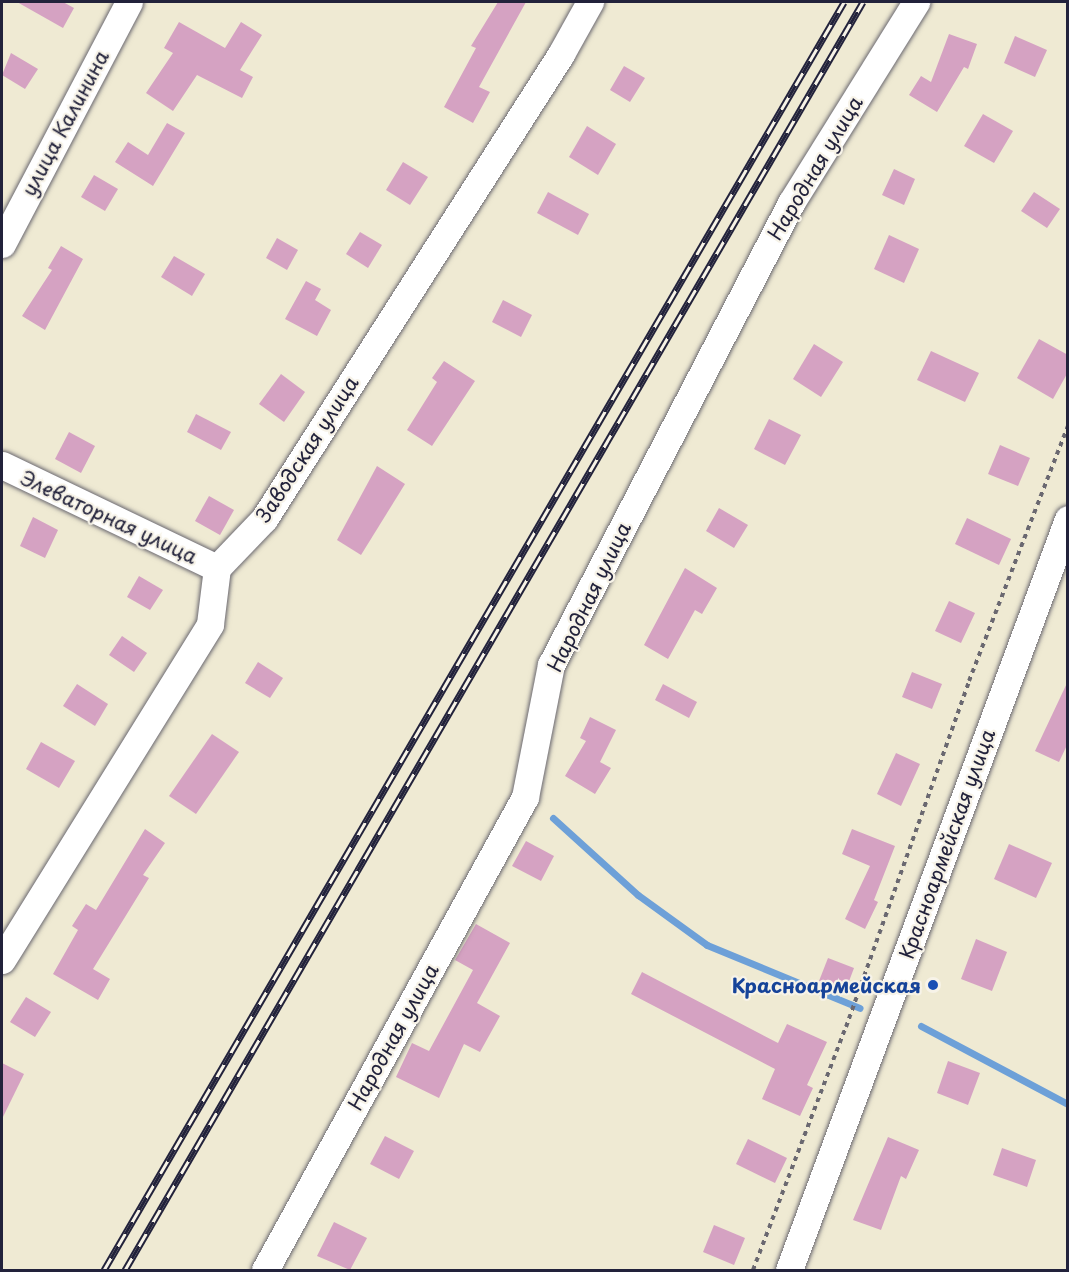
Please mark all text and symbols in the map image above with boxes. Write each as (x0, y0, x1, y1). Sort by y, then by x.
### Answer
street label: улица Калинина (16, 46, 114, 200)
street label: Народная улица (762, 91, 868, 245)
street label: Заводская улица (251, 371, 363, 527)
street label: Элеваторная улица (16, 465, 202, 569)
street label: Народная улица (542, 518, 636, 676)
street label: Красноармейская улица (894, 725, 1000, 963)
street label: Народная улица (343, 959, 443, 1115)
place label: Красноармейская (732, 973, 921, 997)
marker: Красноармейская (926, 978, 940, 992)

